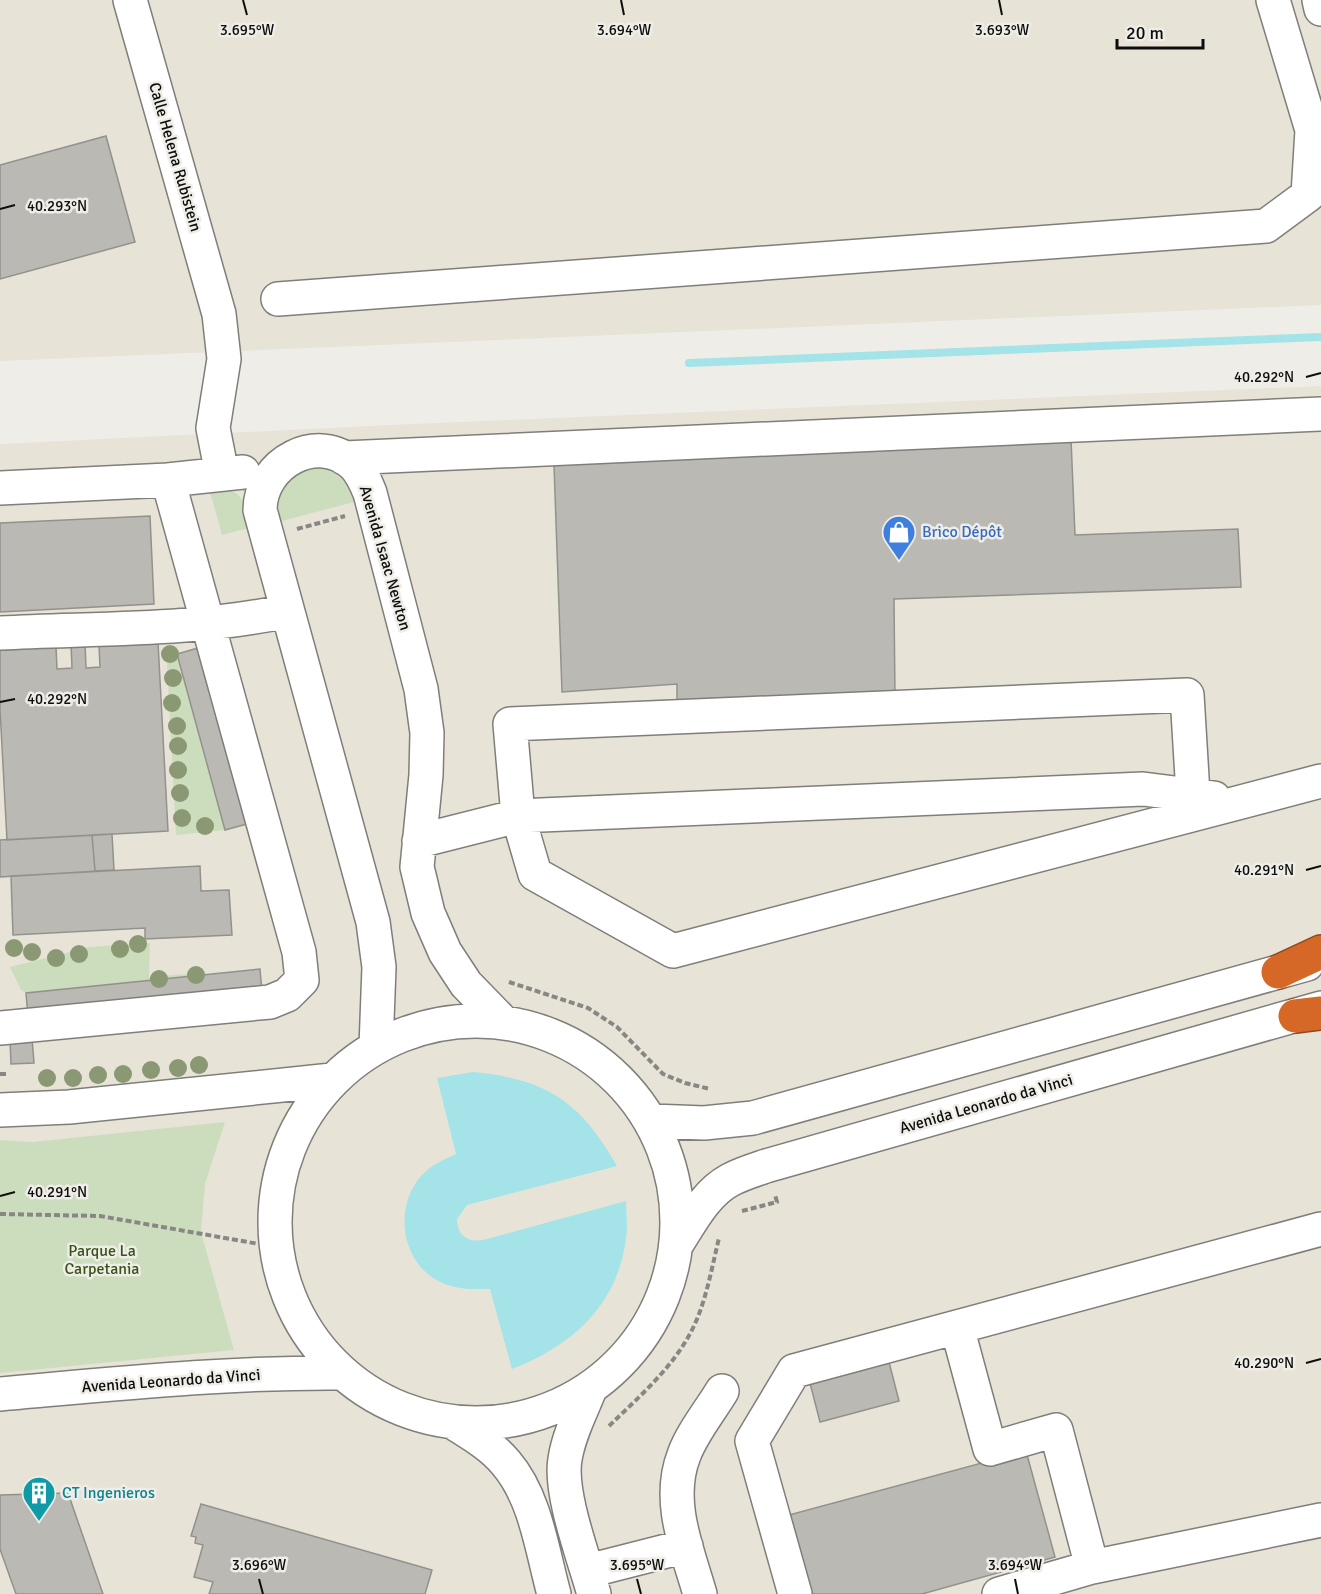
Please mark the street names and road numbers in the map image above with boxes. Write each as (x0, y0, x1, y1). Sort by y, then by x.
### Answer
street label: Calle Helena Rubistein (144, 80, 206, 234)
street label: Avenida Isaac Newton (355, 483, 415, 633)
street label: Avenida Leonardo da Vinci (897, 1070, 1075, 1138)
street label: Avenida Leonardo da Vinci (81, 1365, 261, 1397)

